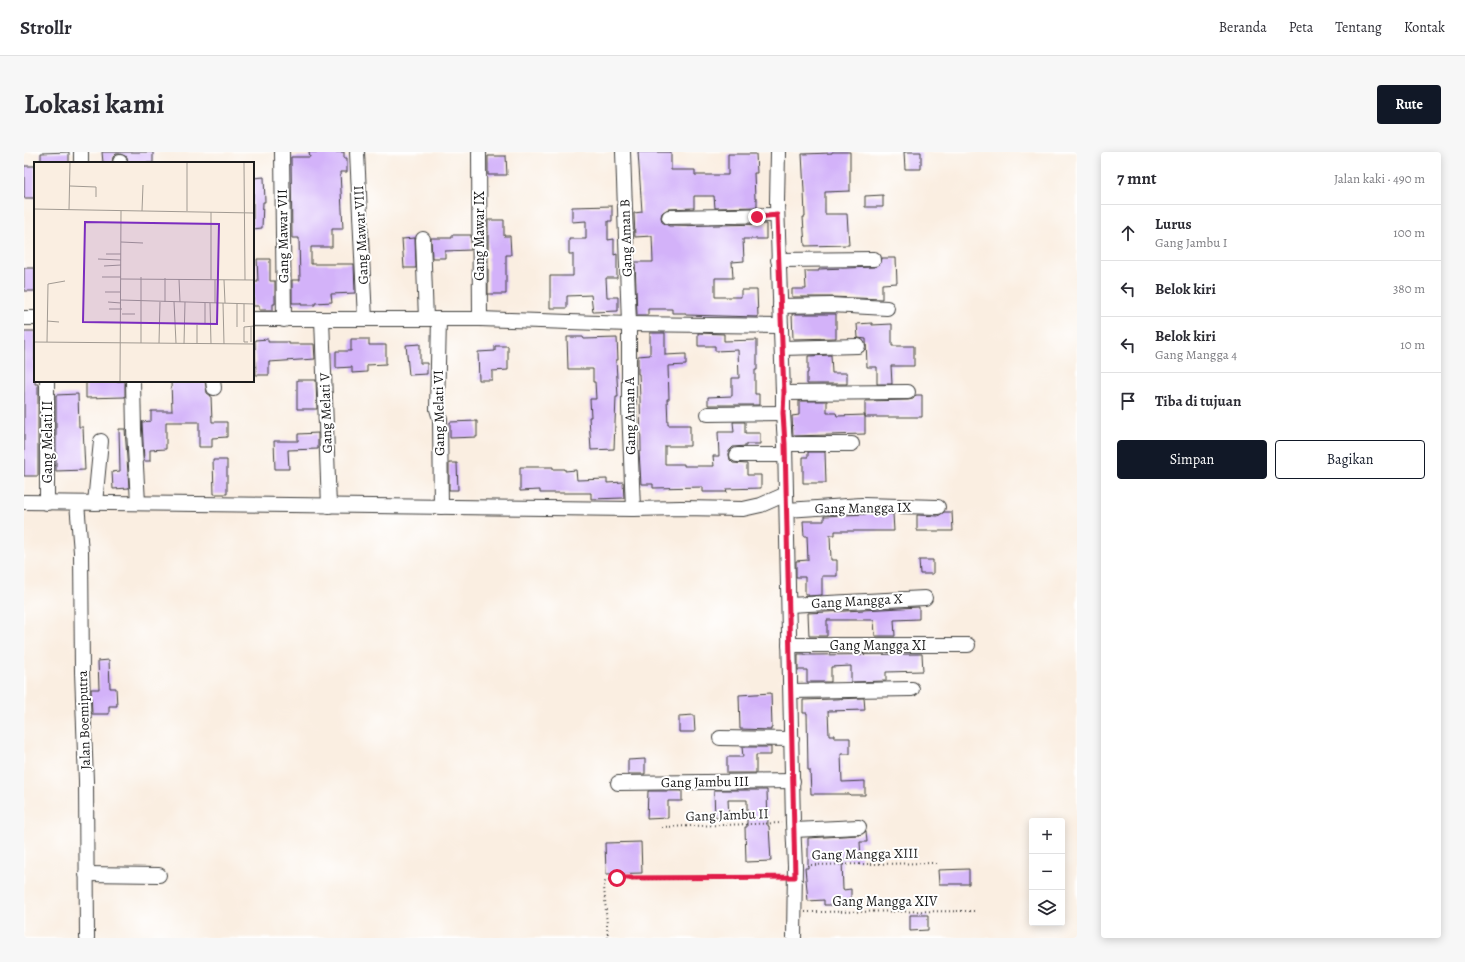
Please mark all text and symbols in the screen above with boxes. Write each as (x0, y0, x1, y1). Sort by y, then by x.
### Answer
text: Strollr (20, 15, 72, 41)
text: Beranda (1219, 18, 1267, 37)
text: Peta (1289, 18, 1313, 37)
text: Tentang (1335, 18, 1382, 37)
text: Kontak (1404, 18, 1445, 37)
text: Lokasi kami (24, 85, 165, 123)
button: Rute (1377, 85, 1441, 124)
inset map (34, 162, 254, 382)
text: 7 mnt (1117, 167, 1157, 190)
text: Jalan kaki · 490 m (1334, 170, 1425, 187)
street label: Gang Mawar VIII (349, 185, 373, 285)
street label: Gang Mawar VII (273, 189, 293, 283)
street label: Gang Mawar IX (470, 190, 489, 281)
street label: Gang Aman B (615, 199, 637, 277)
route end (748, 208, 766, 226)
text: Lurus (1155, 214, 1192, 234)
icon: ahead (1117, 222, 1139, 244)
text: 100 m (1393, 224, 1425, 241)
text: Gang Jambu I (1155, 234, 1227, 251)
icon: left (1117, 278, 1139, 300)
text: Belok kiri (1155, 279, 1216, 299)
text: 380 m (1393, 280, 1425, 297)
text: Belok kiri (1155, 326, 1216, 346)
icon: left (1117, 334, 1139, 356)
text: 10 m (1400, 336, 1425, 353)
text: Gang Mangga 4 (1155, 346, 1237, 363)
street label: Gang Melati VI (429, 370, 449, 456)
street label: Gang Melati V (315, 372, 337, 454)
street label: Gang Aman A (620, 376, 640, 455)
icon: arrive (1117, 390, 1139, 412)
text: Tiba di tujuan (1155, 391, 1241, 411)
street label: Gang Melati II (38, 401, 57, 483)
button: Simpan (1117, 440, 1267, 479)
button: Bagikan (1275, 440, 1425, 479)
street label: Gang Mangga IX (815, 498, 912, 518)
street label: Gang Mangga X (811, 589, 904, 613)
street label: Gang Mangga XI (830, 636, 926, 655)
street label: Jalan Boemiputra (73, 670, 95, 770)
street label: Gang Jambu III (661, 772, 749, 792)
street label: Gang Jambu II (685, 804, 769, 826)
map controls (1029, 818, 1065, 926)
button: + (1029, 818, 1065, 854)
street label: Gang Mangga XIII (812, 844, 918, 864)
button: − (1029, 854, 1065, 890)
route start (608, 869, 626, 887)
button: layers (1029, 890, 1065, 926)
street label: Gang Mangga XIV (832, 892, 938, 911)

